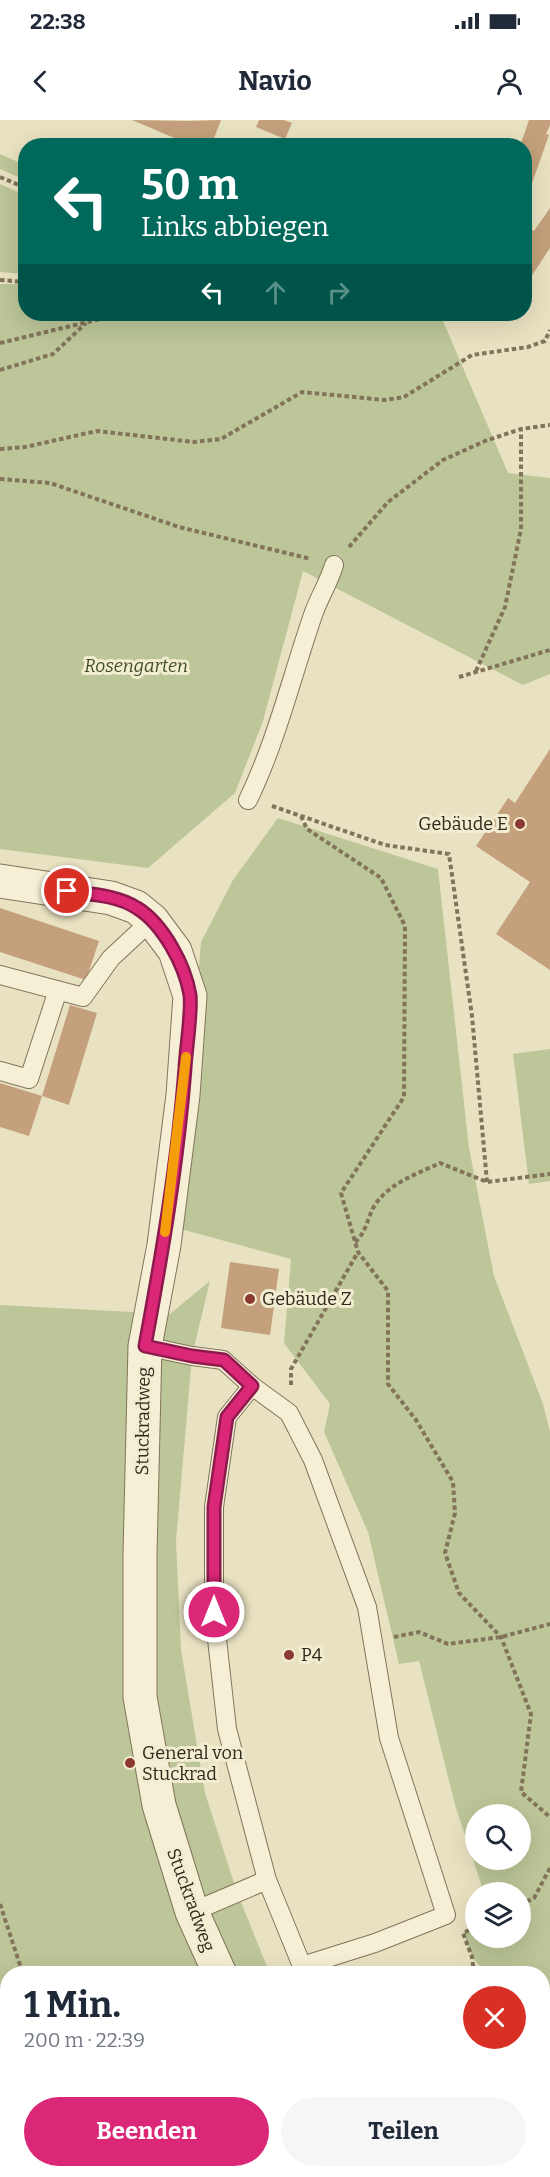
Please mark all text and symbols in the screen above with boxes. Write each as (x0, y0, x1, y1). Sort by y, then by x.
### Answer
text: 22:38 (30, 8, 86, 35)
icon: back (24, 65, 57, 98)
text: Navio (238, 65, 312, 97)
icon: person (493, 65, 526, 98)
text: 50 m (141, 160, 238, 210)
icon: left (42, 162, 120, 240)
text: Links abbiegen (141, 211, 329, 243)
icon: left (196, 276, 229, 309)
icon: ahead (259, 276, 292, 309)
icon: right (322, 276, 355, 309)
park label: Rosengarten (84, 655, 188, 677)
place label: Gebäude E (418, 813, 508, 835)
marker: Gebäude E (513, 817, 527, 831)
pin (41, 865, 92, 916)
icon: arrive (50, 874, 83, 907)
place label: Gebäude Z (262, 1288, 352, 1310)
marker: Gebäude Z (243, 1292, 257, 1306)
street label: Stuckradweg (131, 1367, 155, 1475)
position arrow (182, 1580, 246, 1644)
place label: P4 (301, 1644, 323, 1666)
marker: P4 (282, 1648, 296, 1662)
place label: General von Stuckrad (142, 1742, 244, 1785)
marker: General von Stuckrad (123, 1756, 137, 1770)
map controls (465, 1804, 531, 1948)
button: search (465, 1804, 531, 1870)
street label: Stuckradweg (162, 1845, 220, 1955)
button: layers (465, 1882, 531, 1948)
text: 1 Min. (24, 1983, 121, 2027)
button: close (463, 1986, 526, 2049)
text: 200 m · 22:39 (24, 2028, 145, 2052)
button: Beenden (24, 2097, 269, 2166)
button: Teilen (281, 2097, 526, 2166)

